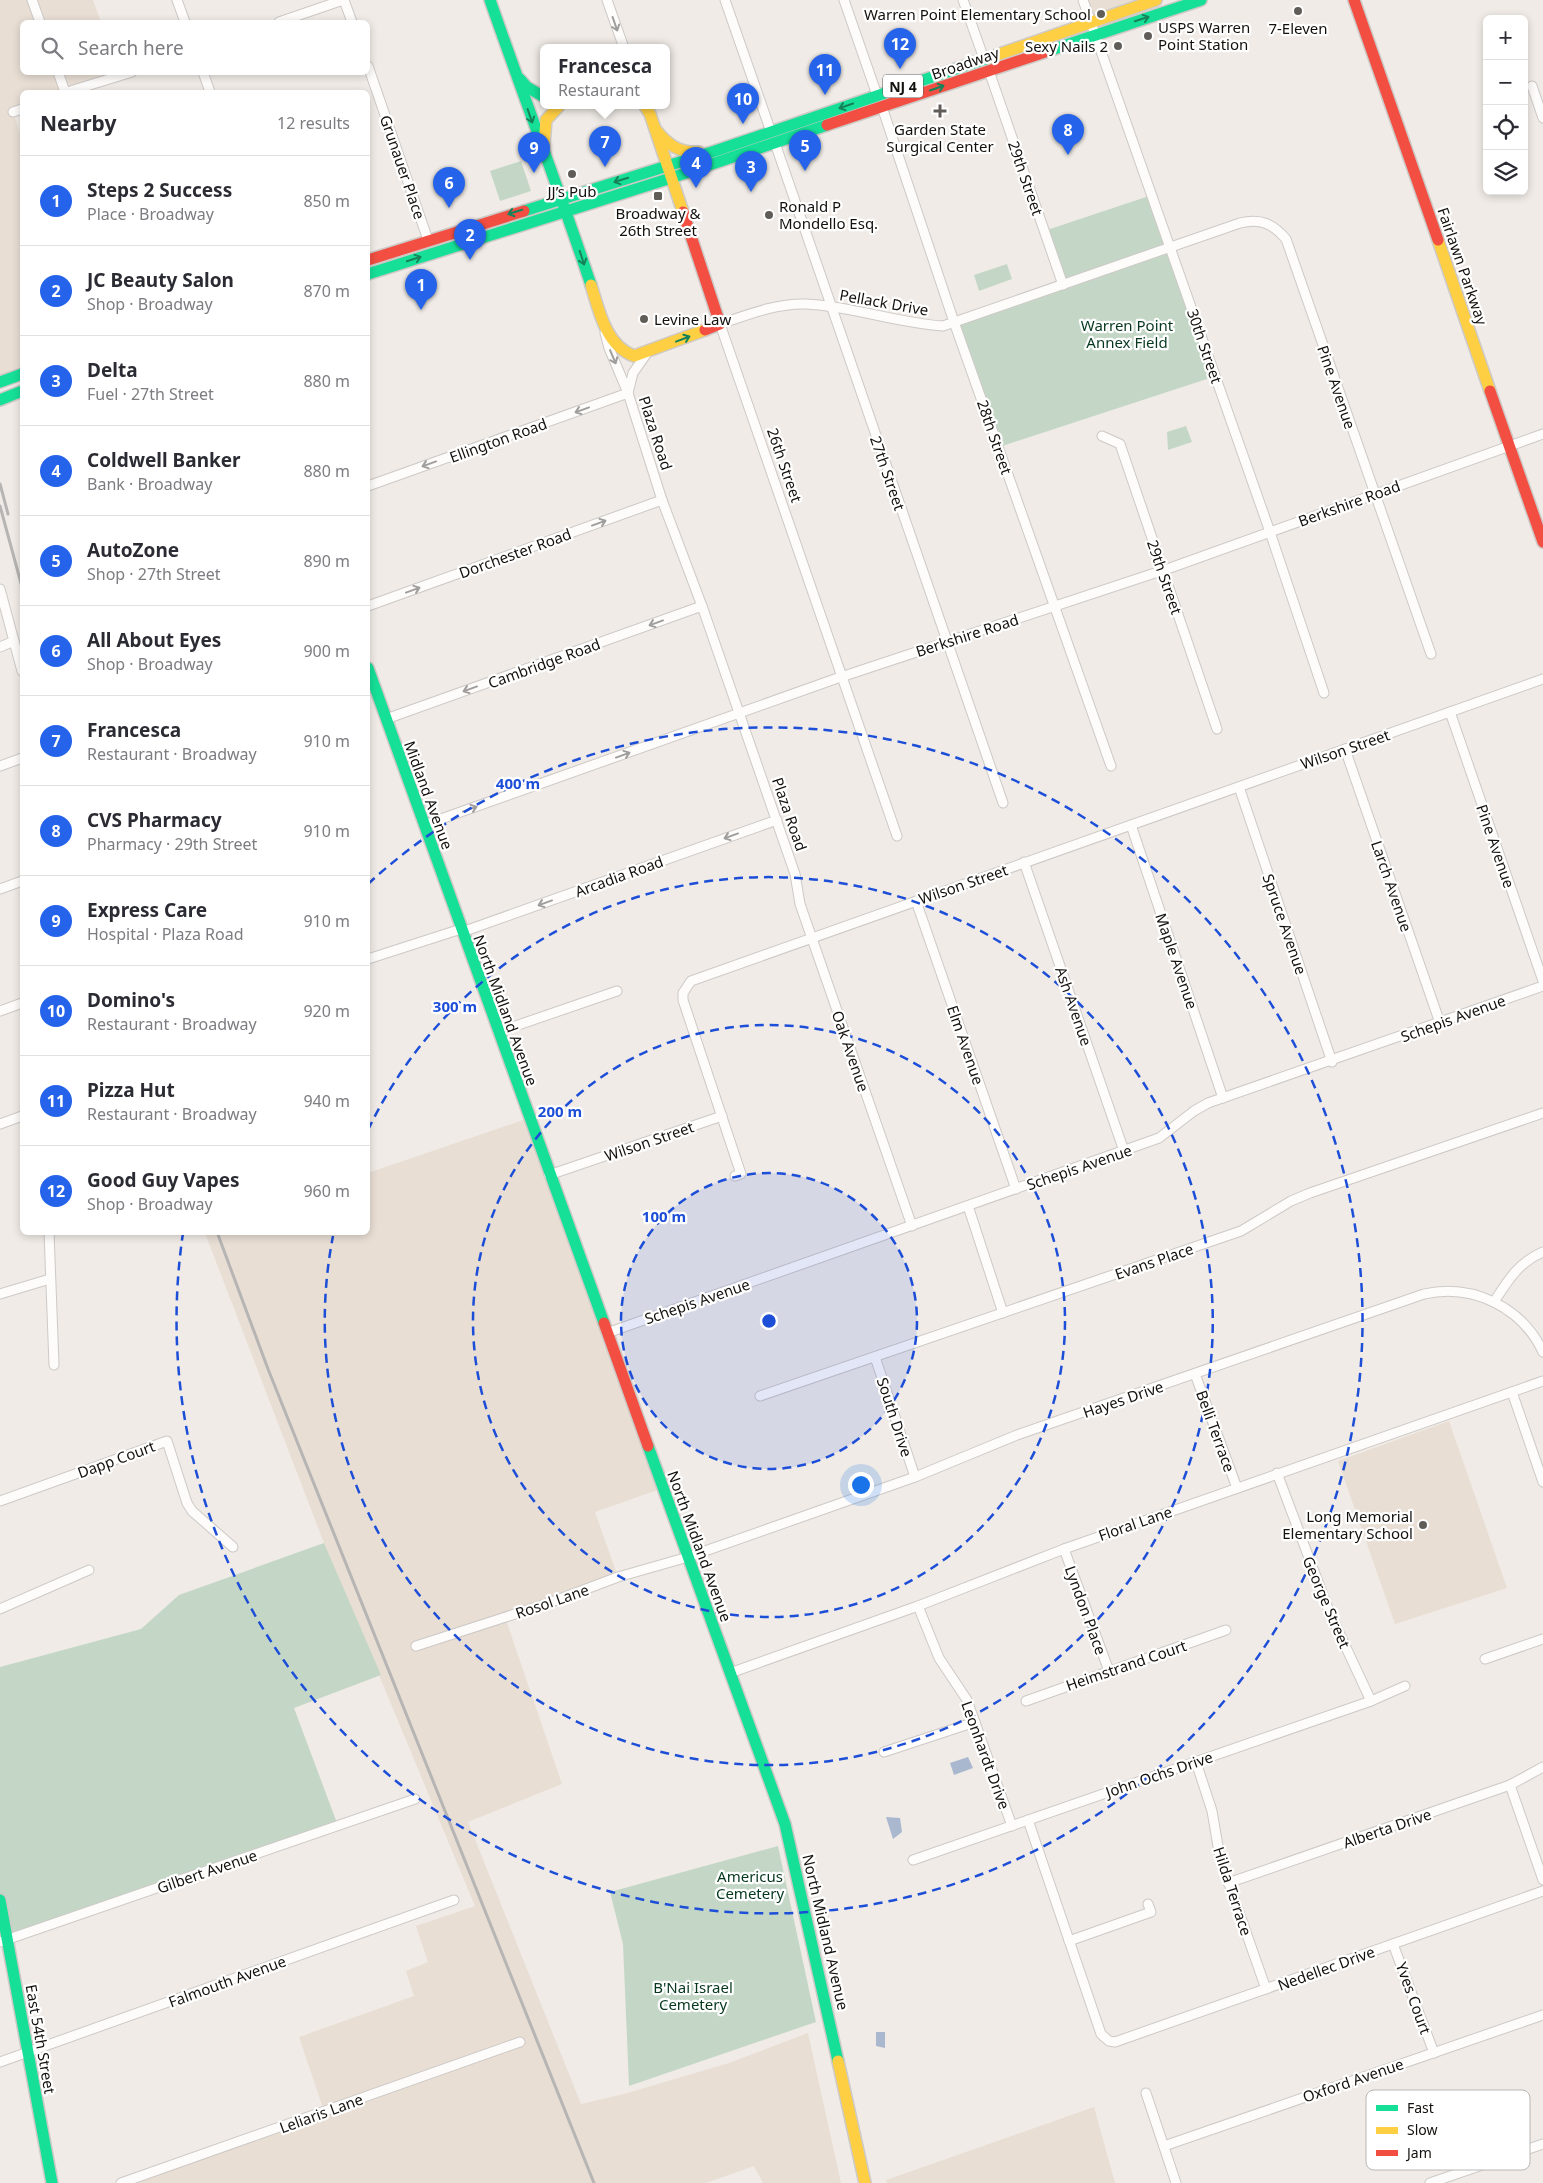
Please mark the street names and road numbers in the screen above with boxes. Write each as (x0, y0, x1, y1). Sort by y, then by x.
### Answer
street label: Broadway (929, 42, 1002, 84)
road number: NJ 4 (883, 74, 923, 98)
street label: Grunauer Place (376, 112, 430, 222)
street label: 29th Street (1004, 138, 1048, 218)
street label: Fairlawn Parkway (1434, 205, 1493, 328)
street label: Pellack Drive (838, 284, 930, 320)
street label: 30th Street (1183, 306, 1227, 386)
street label: Pine Avenue (1313, 342, 1361, 432)
street label: Plaza Road (635, 393, 677, 473)
street label: 28th Street (973, 397, 1017, 477)
street label: Ellington Road (447, 413, 549, 467)
street label: 26th Street (763, 425, 807, 505)
street label: 27th Street (866, 433, 910, 513)
street label: Berkshire Road (1295, 475, 1403, 531)
street label: Dorchester Road (456, 523, 574, 583)
street label: 29th Street (1143, 537, 1187, 617)
street label: Berkshire Road (913, 609, 1021, 661)
street label: Cambridge Road (485, 633, 603, 693)
street label: Wilson Street (1298, 724, 1393, 774)
street label: Midland Avenue (400, 738, 458, 852)
street label: Plaza Road (768, 774, 812, 854)
street label: Pine Avenue (1472, 801, 1520, 891)
street label: Larch Avenue (1367, 838, 1417, 934)
street label: Arcadia Road (572, 851, 666, 901)
street label: Wilson Street (916, 859, 1011, 909)
street label: Spruce Avenue (1258, 871, 1312, 977)
street label: Maple Avenue (1151, 910, 1203, 1012)
street label: North Midland Avenue (469, 932, 543, 1088)
street label: Ash Avenue (1051, 964, 1097, 1048)
street label: Schepis Avenue (1398, 990, 1508, 1046)
street label: Elm Avenue (943, 1003, 989, 1087)
street label: Oak Avenue (828, 1008, 874, 1094)
street label: Wilson Street (602, 1116, 697, 1166)
street label: Schepis Avenue (1024, 1140, 1134, 1194)
street label: Evans Place (1112, 1238, 1196, 1284)
street label: Schepis Avenue (642, 1274, 752, 1328)
street label: South Drive (873, 1375, 917, 1459)
street label: Hayes Drive (1080, 1376, 1166, 1422)
street label: Belli Terrace (1192, 1387, 1240, 1475)
street label: Dapp Court (74, 1436, 158, 1482)
street label: North Midland Avenue (663, 1468, 737, 1624)
street label: Floral Lane (1095, 1501, 1175, 1545)
street label: George Street (1299, 1553, 1356, 1652)
street label: Lyndon Place (1061, 1563, 1111, 1657)
street label: Rosol Lane (513, 1579, 591, 1623)
street label: Heimstrand Court (1063, 1635, 1189, 1695)
street label: Leonhardt Drive (957, 1698, 1015, 1812)
street label: John Ochs Drive (1101, 1746, 1215, 1802)
street label: Alberta Drive (1340, 1804, 1434, 1852)
street label: Hilda Terrace (1209, 1844, 1257, 1938)
street label: Gilbert Avenue (154, 1845, 260, 1897)
street label: North Midland Avenue (798, 1852, 854, 2012)
street label: Nedellec Drive (1275, 1941, 1377, 1995)
street label: Falmouth Avenue (165, 1950, 289, 2012)
street label: Yves Court (1392, 1959, 1436, 2037)
street label: East 54th Street (22, 1983, 61, 2096)
street label: Oxford Avenue (1300, 2053, 1406, 2107)
street label: Leliaris Lane (276, 2089, 366, 2137)

